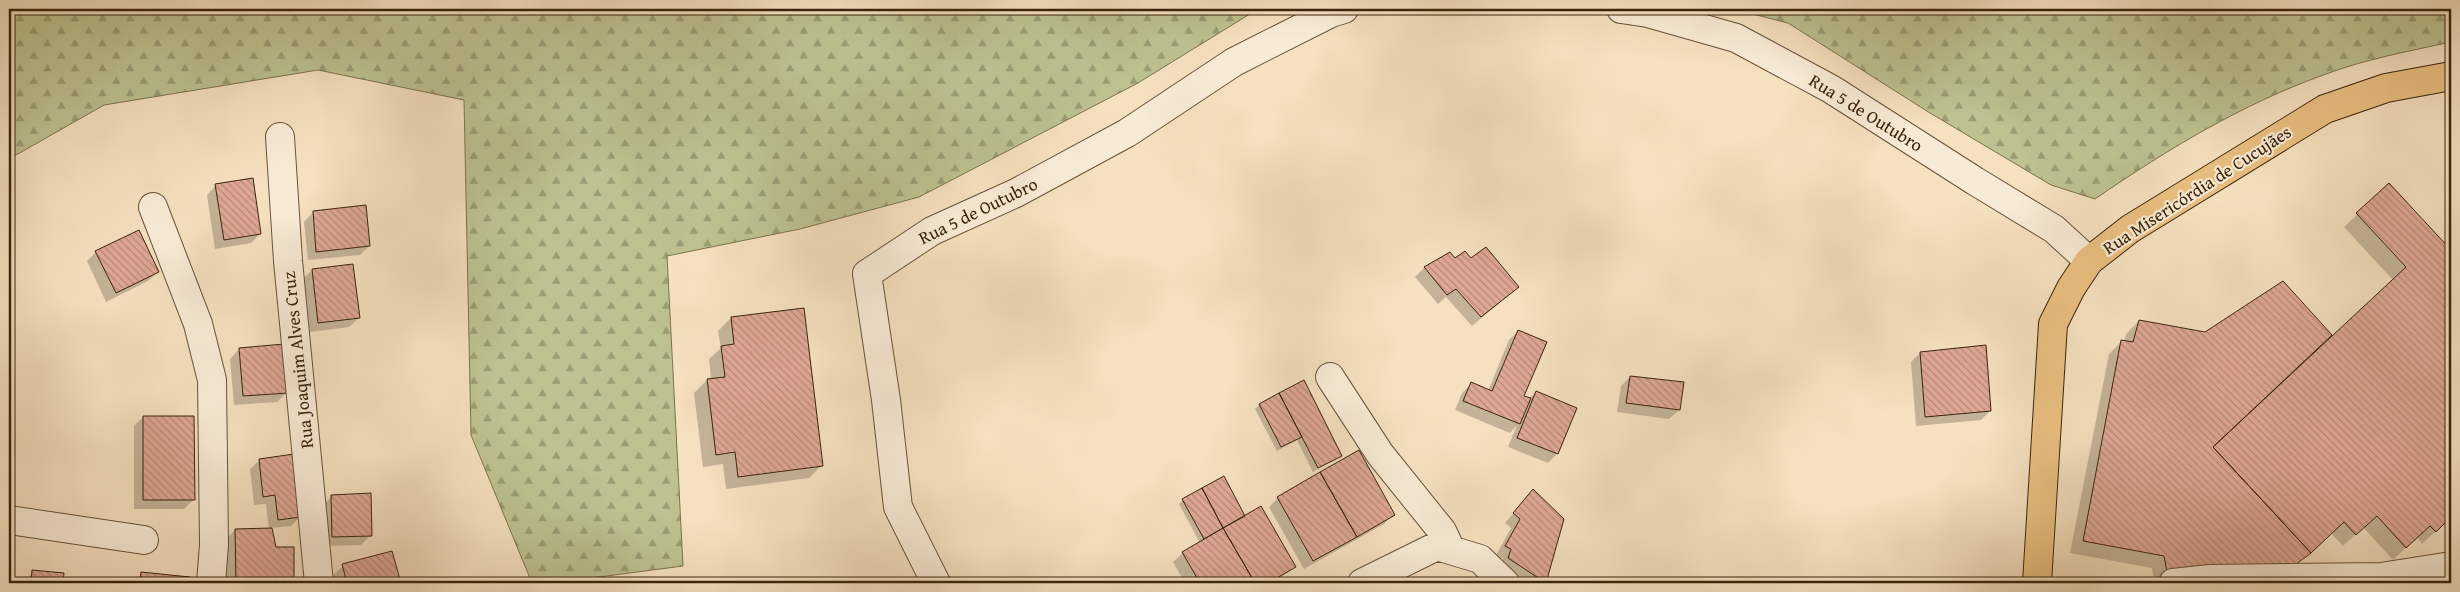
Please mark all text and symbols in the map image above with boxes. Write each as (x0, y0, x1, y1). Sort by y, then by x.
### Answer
street label: Rua 5 de Outubro (1804, 67, 1928, 158)
street label: Rua Misericórdia de Cucujães (2097, 118, 2296, 261)
street label: Rua 5 de Outubro (914, 170, 1042, 251)
street label: Rua Joaquim Alves Cruz (275, 270, 320, 450)

